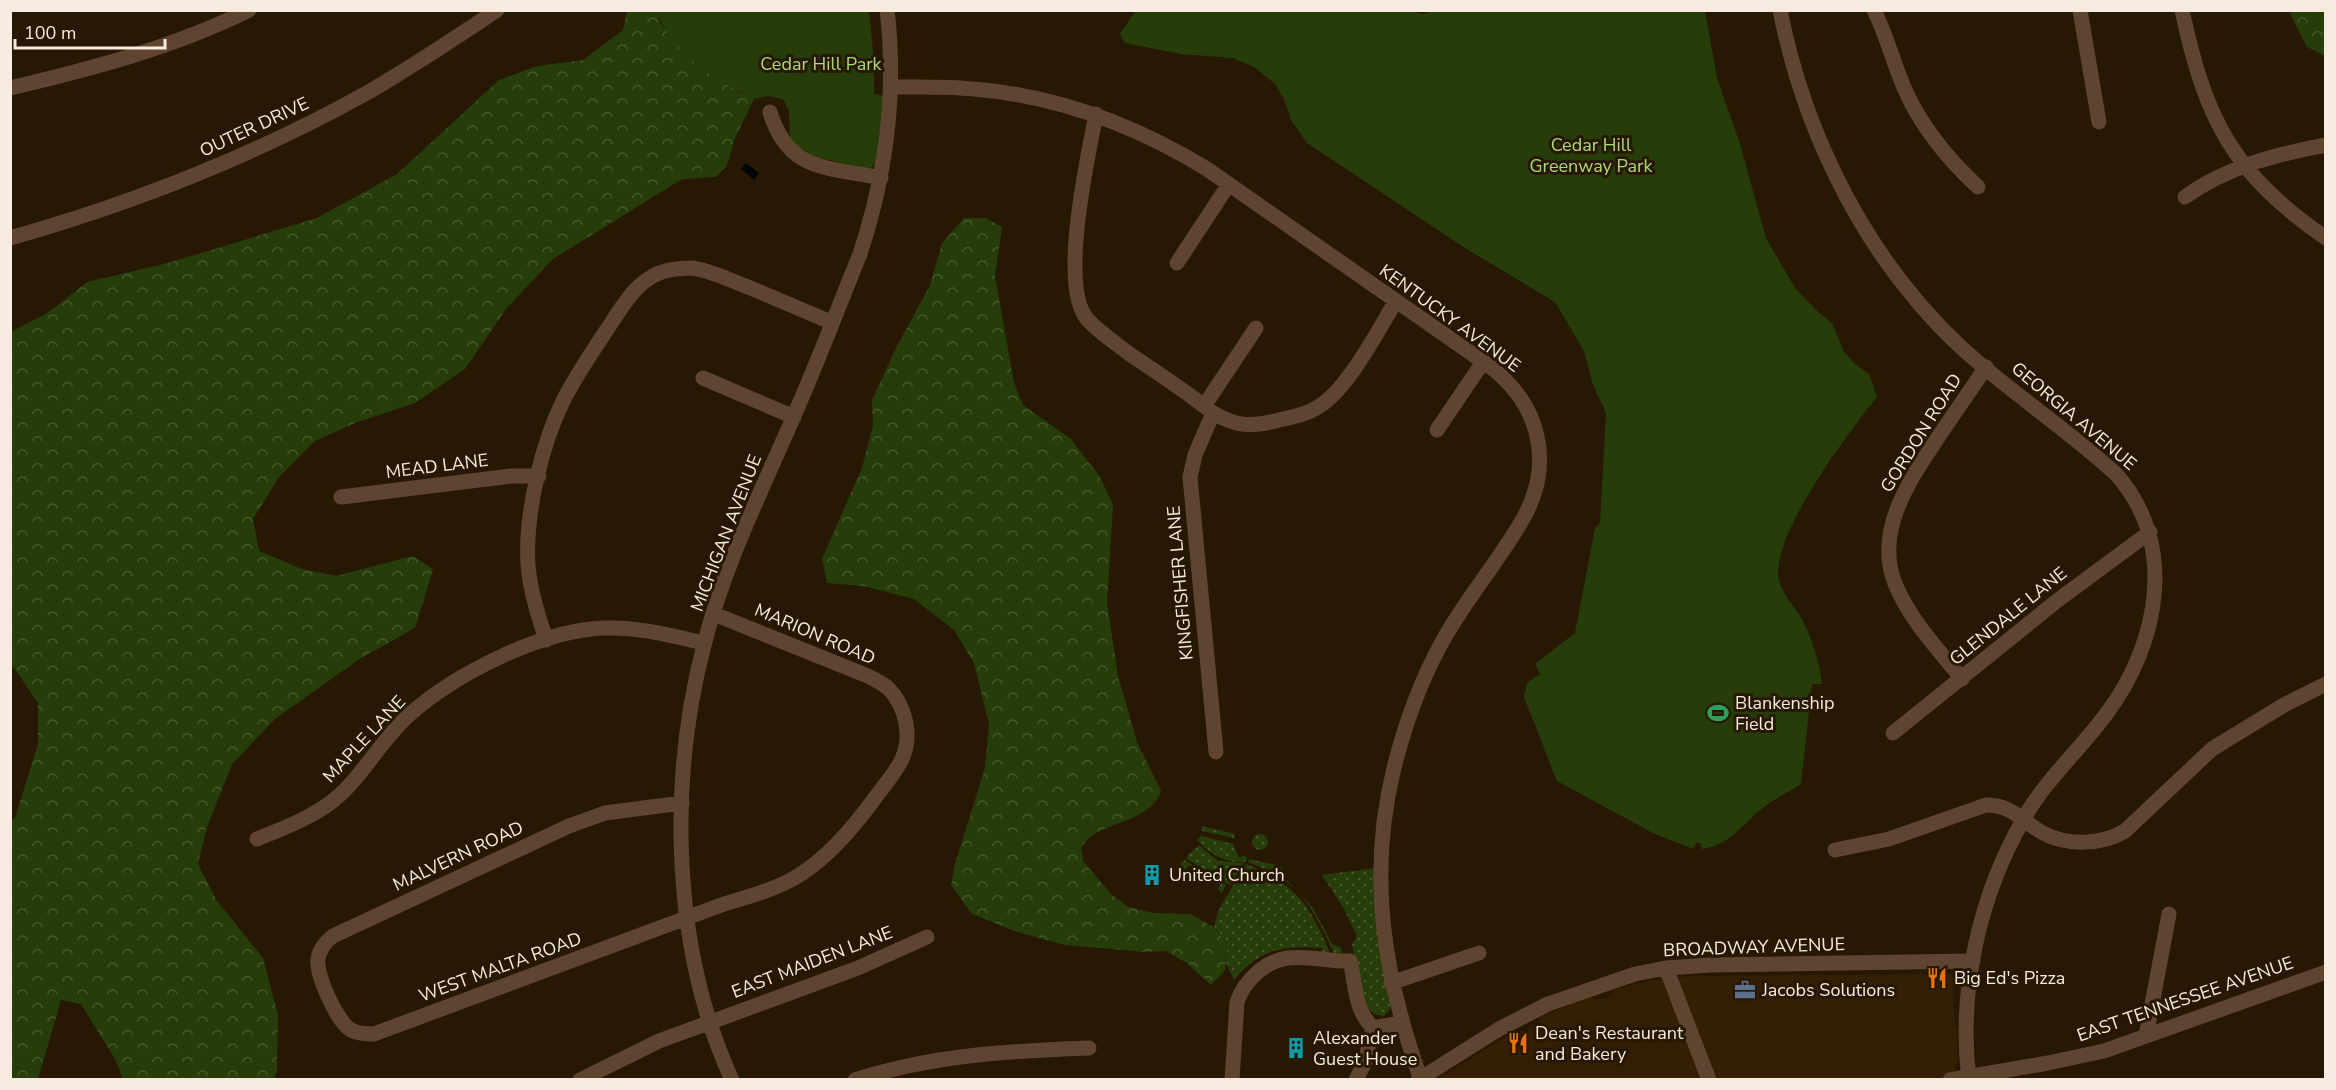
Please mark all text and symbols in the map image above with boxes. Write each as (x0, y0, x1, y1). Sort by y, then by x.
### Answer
scale bar (15, 12, 165, 50)
text: 100 m (24, 21, 76, 45)
park label: Cedar Hill Park (760, 52, 883, 76)
street label: OUTER DRIVE (196, 91, 312, 163)
park label: Cedar Hill Greenway Park (1530, 133, 1653, 178)
street label: KENTUCKY AVENUE (1375, 259, 1525, 377)
street label: GEORGIA AVENUE (2006, 356, 2142, 476)
street label: GORDON ROAD (1875, 369, 1967, 497)
street label: MEAD LANE (384, 448, 490, 484)
street label: MICHIGAN AVENUE (685, 451, 767, 615)
street label: KINGFISHER LANE (1161, 505, 1199, 661)
street label: GLENDALE LANE (1944, 561, 2072, 671)
street label: MARION ROAD (751, 598, 879, 670)
street label: MAPLE LANE (317, 690, 411, 788)
place label: Blankenship Field (1735, 691, 1834, 736)
sports icon: Blankenship Field (1706, 701, 1730, 725)
street label: MALVERN ROAD (389, 815, 527, 897)
building icon: United Church (1140, 863, 1164, 887)
place label: United Church (1169, 863, 1285, 887)
street label: EAST MAIDEN LANE (728, 920, 896, 1004)
street label: WEST MALTA ROAD (415, 926, 585, 1008)
street label: BROADWAY AVENUE (1663, 932, 1845, 962)
street label: EAST TENNESSEE AVENUE (2074, 951, 2296, 1047)
restaurant icon: Big Ed's Pizza (1925, 966, 1949, 990)
place label: Big Ed's Pizza (1954, 966, 2065, 990)
office icon: Jacobs Solutions (1733, 978, 1757, 1002)
place label: Jacobs Solutions (1761, 978, 1895, 1002)
place label: Dean's Restaurant and Bakery (1535, 1021, 1684, 1066)
place label: Alexander Guest House (1313, 1026, 1417, 1071)
restaurant icon: Dean's Restaurant and Bakery (1506, 1031, 1530, 1055)
building icon: Alexander Guest House (1284, 1036, 1308, 1060)

